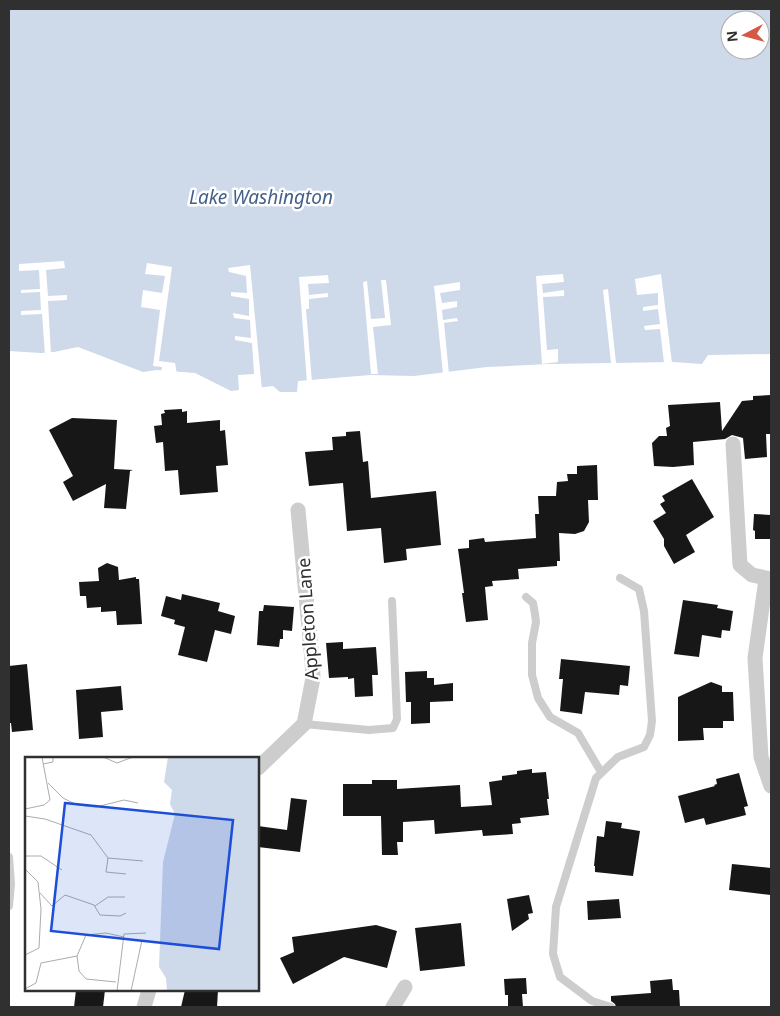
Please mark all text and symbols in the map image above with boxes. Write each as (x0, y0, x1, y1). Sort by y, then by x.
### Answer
north arrow (720, 10, 770, 60)
text: N (722, 30, 742, 43)
water label: Lake Washington (189, 184, 333, 210)
street label: Appleton Lane (291, 557, 323, 681)
inset map (25, 757, 259, 991)

